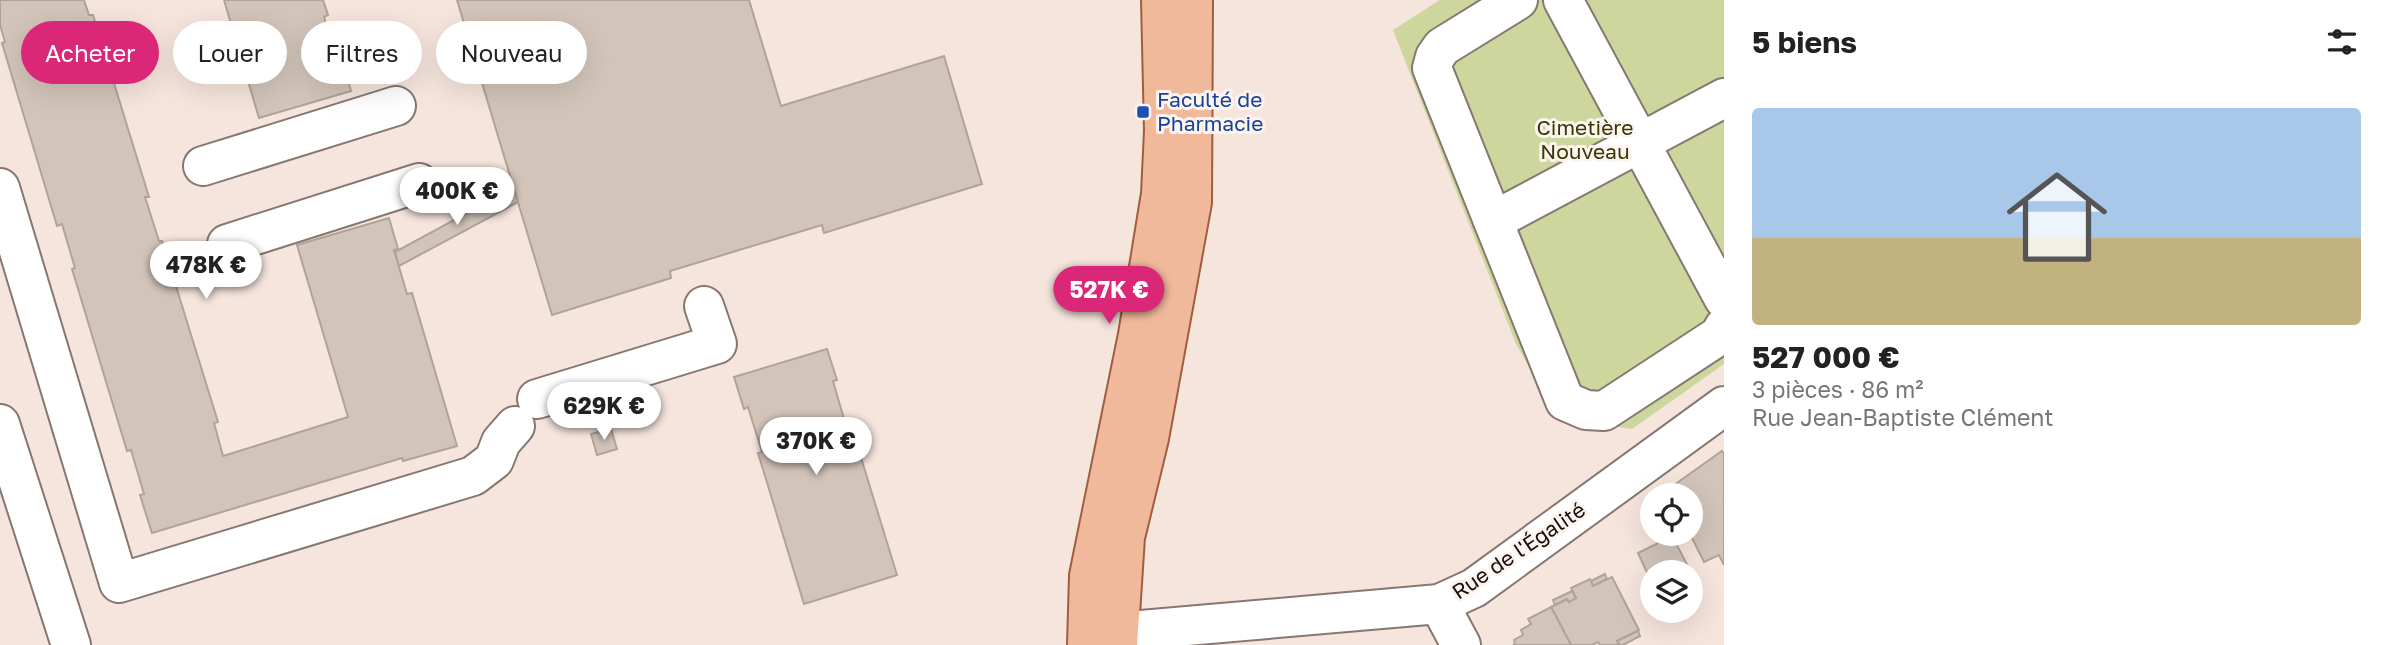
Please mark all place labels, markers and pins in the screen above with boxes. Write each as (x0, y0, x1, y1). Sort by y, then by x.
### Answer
place label: Faculté de Pharmacie (1157, 86, 1263, 136)
marker: Faculté de Pharmacie (1135, 104, 1151, 120)
pin: 400K € (400, 168, 514, 227)
pin: 478K € (149, 242, 263, 301)
pin: 527K € (1052, 266, 1166, 326)
pin: 629K € (547, 382, 661, 442)
pin: 370K € (759, 418, 873, 477)

